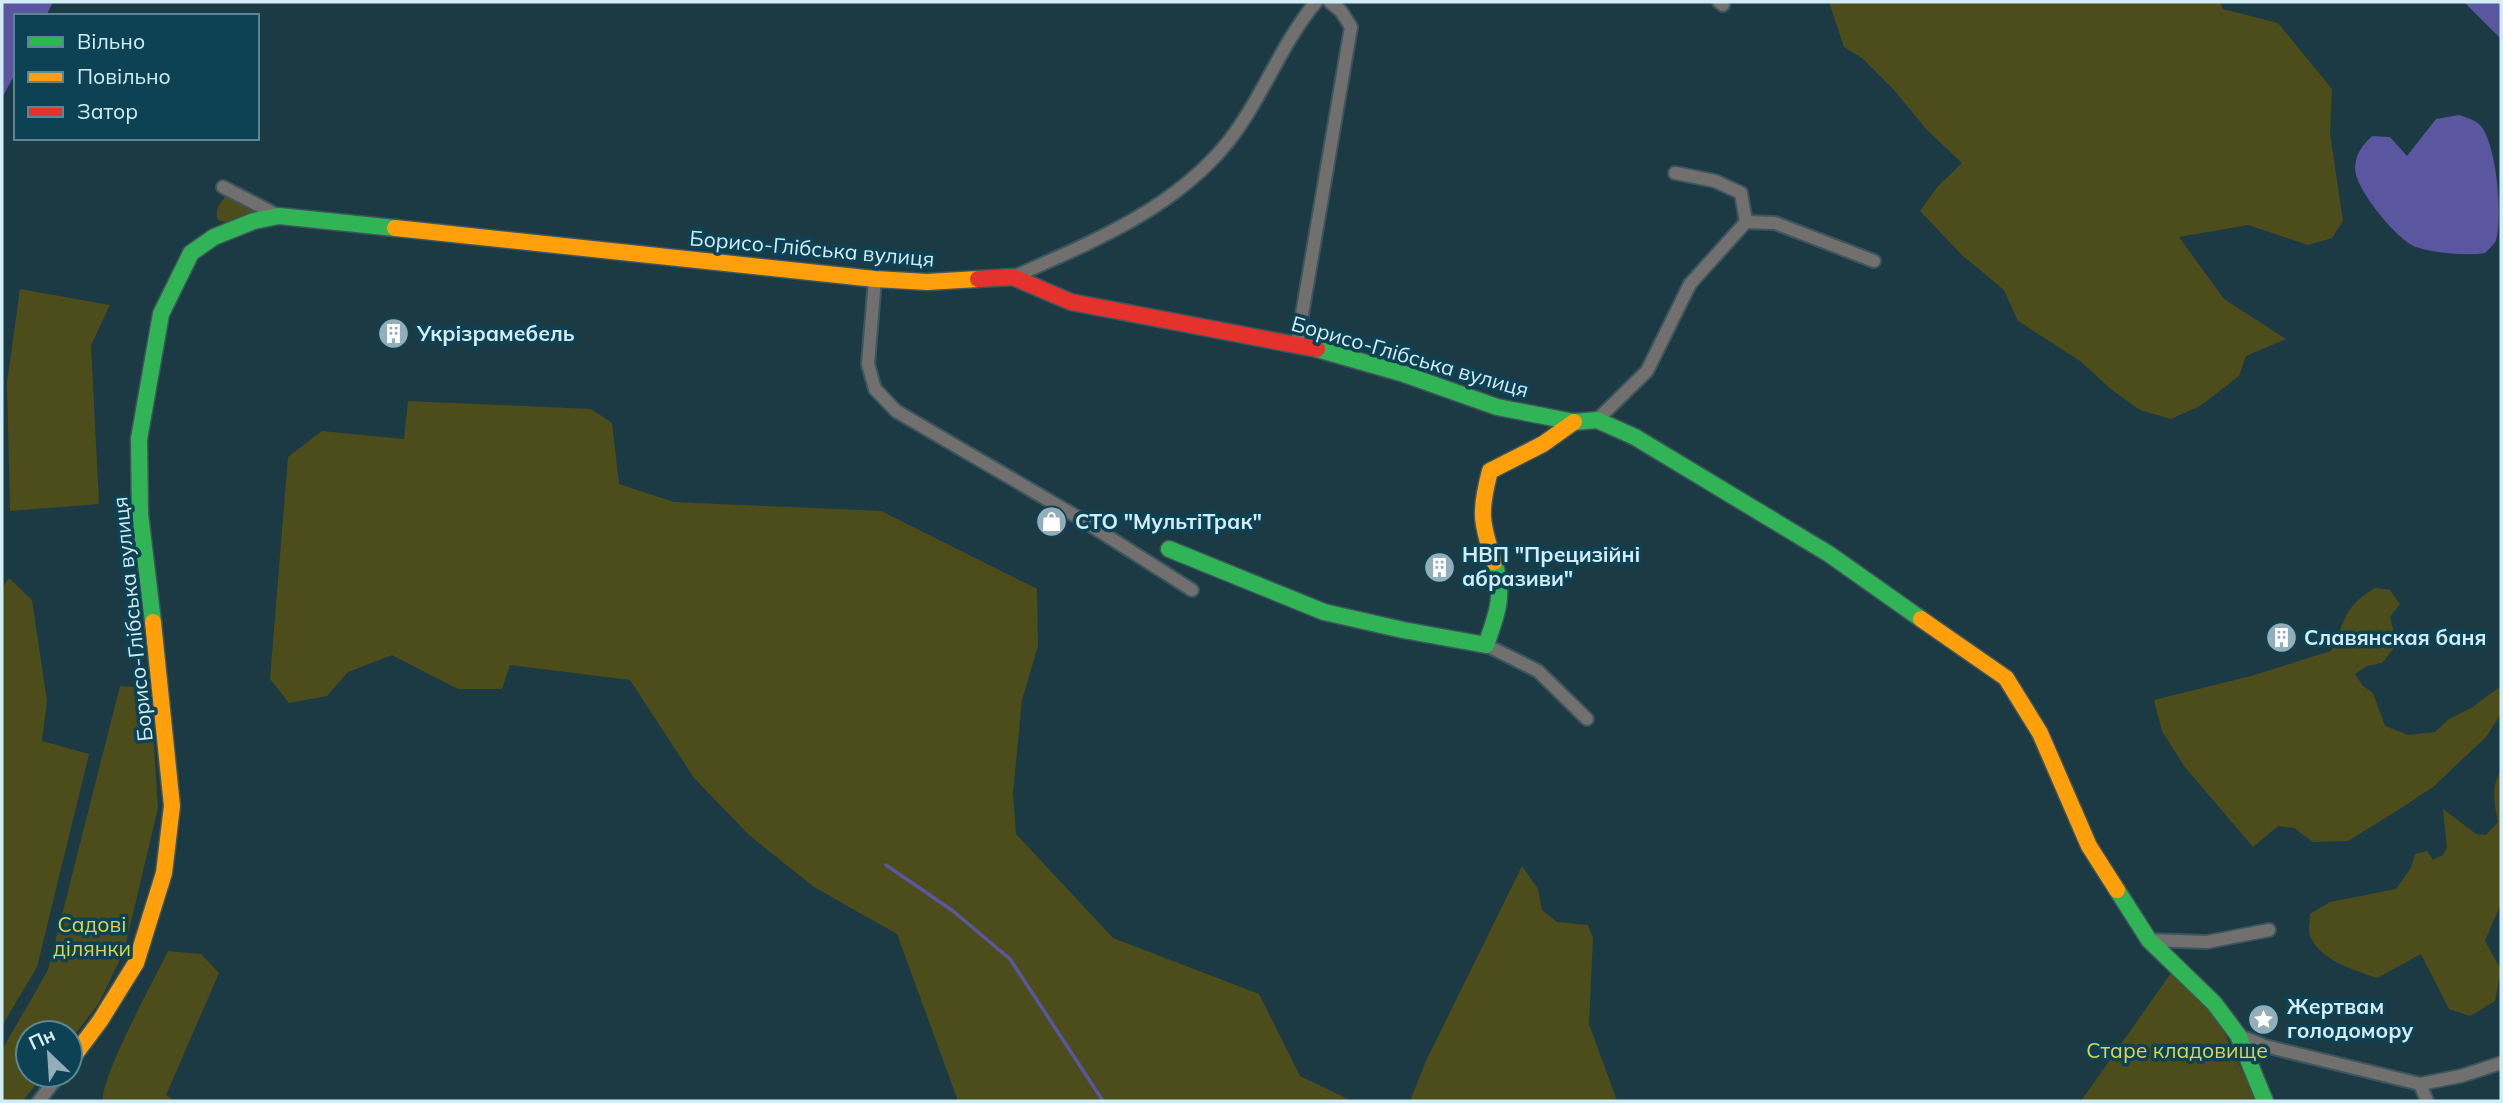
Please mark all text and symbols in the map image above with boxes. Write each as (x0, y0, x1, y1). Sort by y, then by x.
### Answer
legend (14, 14, 259, 140)
text: Вільно (77, 28, 145, 54)
text: Повільно (77, 63, 171, 89)
text: Затор (77, 98, 138, 124)
street label: Борисо-Глібська вулиця (689, 224, 936, 272)
street label: Борисо-Глібська вулиця (1289, 310, 1532, 402)
building icon: Укрізрамебель (377, 317, 411, 351)
place label: Укрізрамебель (416, 320, 575, 346)
street label: Борисо-Глібська вулиця (106, 496, 158, 743)
shop icon: СТО "МультіТрак" (1035, 505, 1069, 539)
place label: СТО "МультіТрак" (1075, 508, 1262, 534)
place label: НВП "Прецизійні абразиви" (1462, 541, 1640, 591)
building icon: НВП "Прецизійні абразиви" (1422, 550, 1456, 584)
building icon: Славянская баня (2264, 621, 2298, 655)
place label: Славянская баня (2304, 624, 2487, 650)
park label: Садові ділянки (53, 911, 131, 961)
place label: Жертвам голодомору (2287, 993, 2413, 1043)
place icon: Жертвам голодомору (2247, 1002, 2281, 1036)
north arrow (14, 1019, 84, 1089)
text: Пн (25, 1022, 59, 1055)
park label: Старе кладовище (2086, 1037, 2268, 1063)

